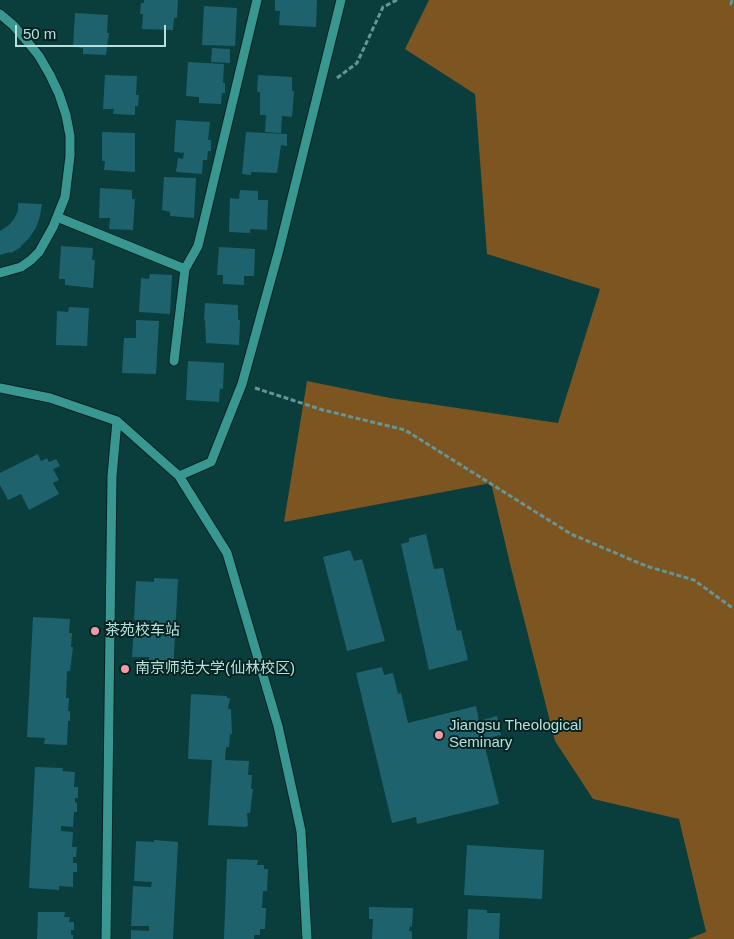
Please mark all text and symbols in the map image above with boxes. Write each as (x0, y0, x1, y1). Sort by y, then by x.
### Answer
scale bar (18, 15, 169, 47)
text: 50 m (23, 25, 56, 42)
place label: 茶苑校车站 (105, 622, 180, 640)
marker: 茶苑校车站 (89, 625, 101, 637)
place label: 南京师范大学(仙林校区) (135, 660, 295, 678)
marker: 南京师范大学(仙林校区) (119, 663, 131, 675)
place label: Jiangsu Theological Seminary (449, 717, 582, 752)
marker: Jiangsu Theological Seminary (433, 729, 445, 741)

